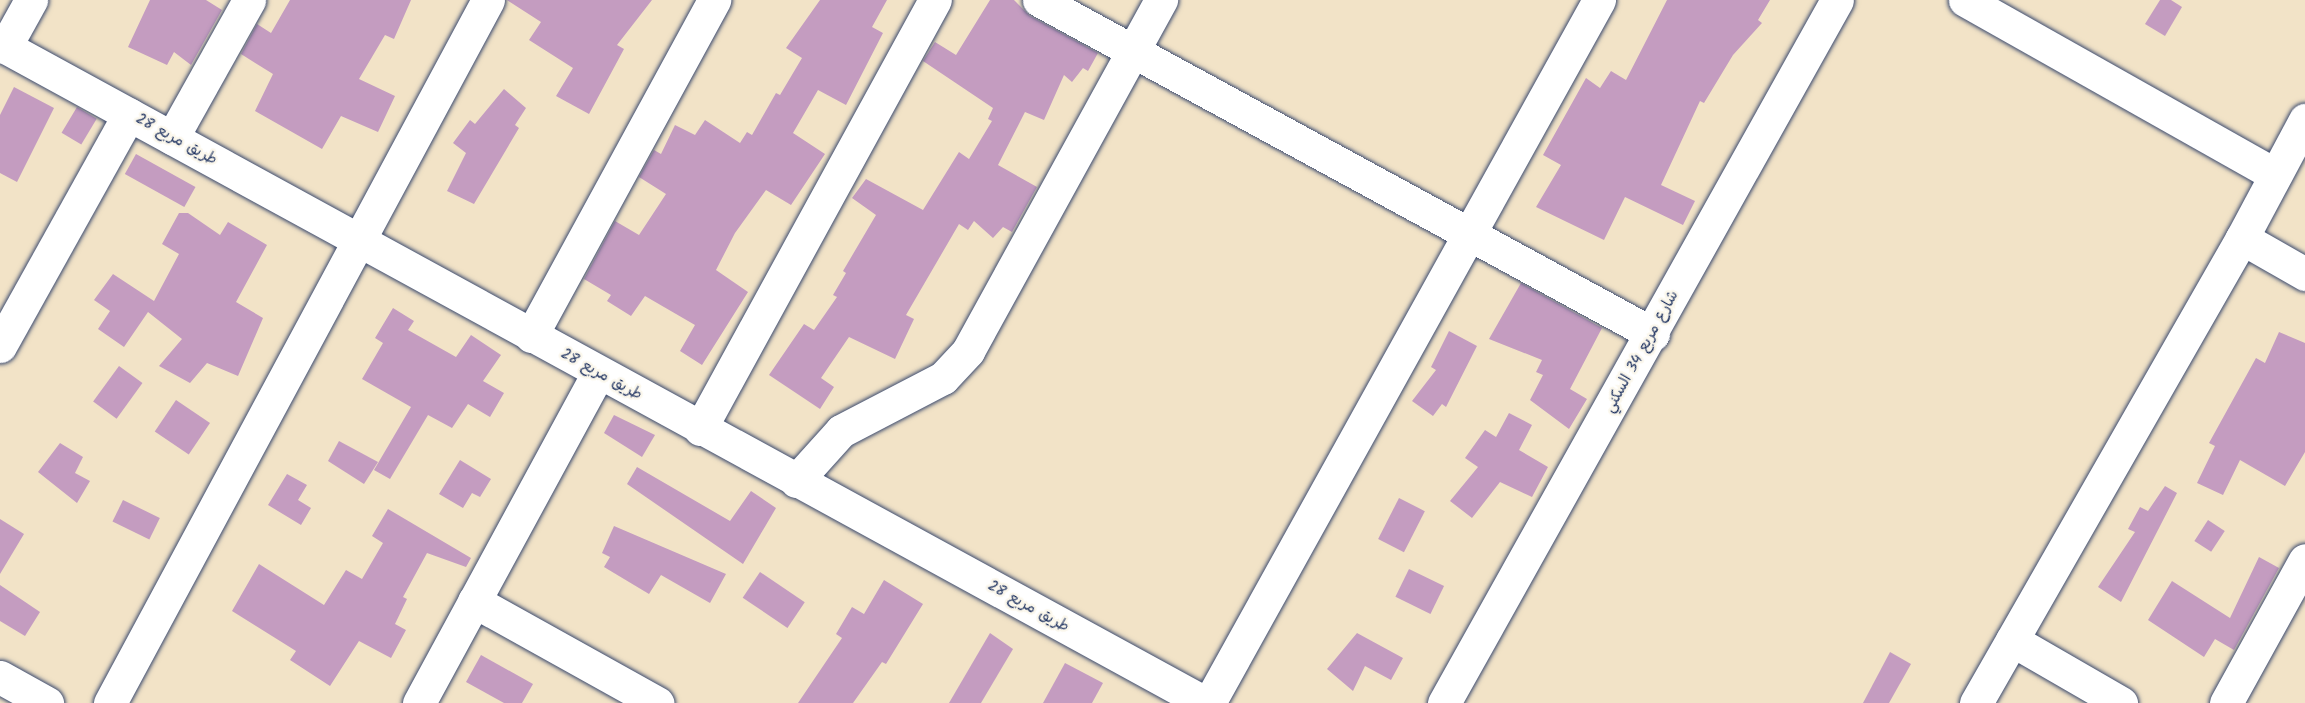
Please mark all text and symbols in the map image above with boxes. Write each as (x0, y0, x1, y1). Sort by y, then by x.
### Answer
street label: طريق مربع 28 (132, 110, 220, 170)
street label: شارع مربع 34 السكني (1601, 288, 1683, 416)
street label: طريق مربع 28 (557, 345, 645, 405)
street label: طريق مربع 28 (984, 577, 1072, 637)

